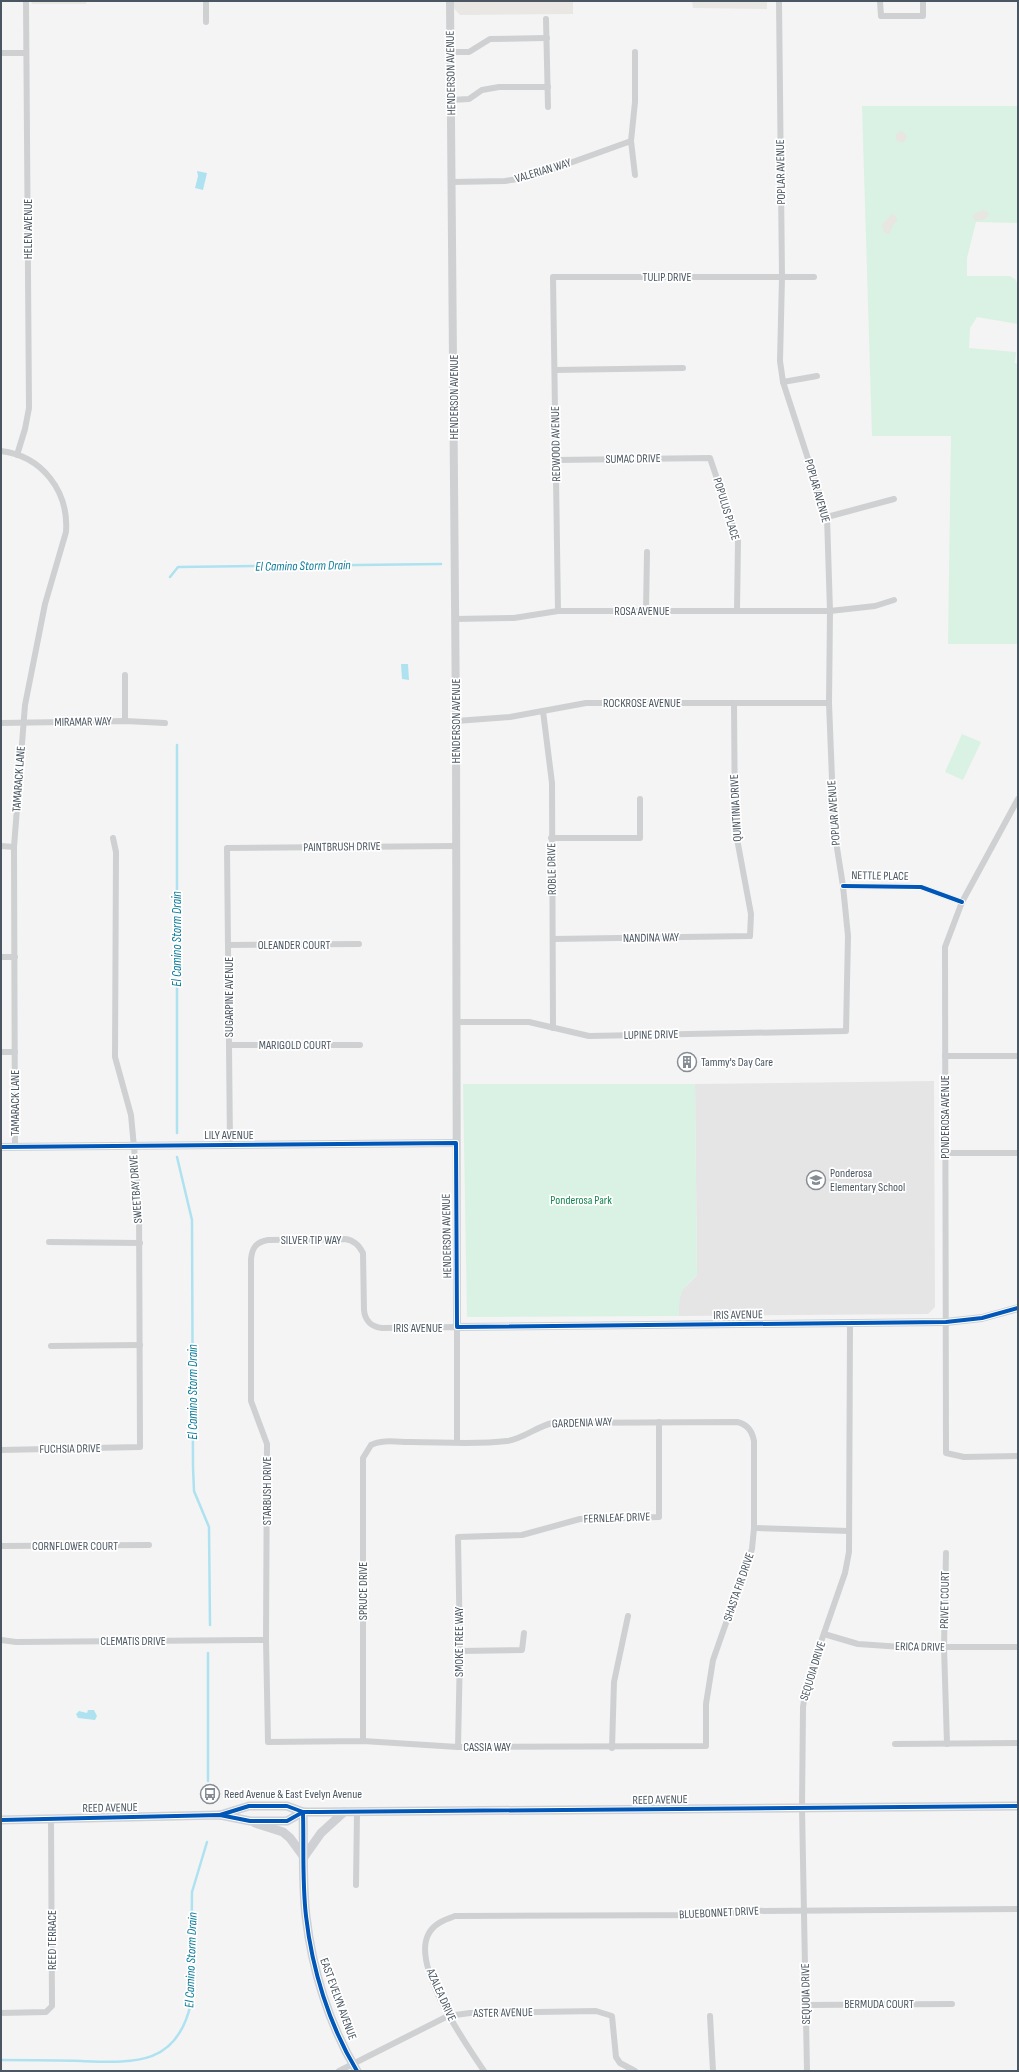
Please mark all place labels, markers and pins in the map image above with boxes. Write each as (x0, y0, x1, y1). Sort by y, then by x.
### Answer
building icon: Tammy's Day Care (676, 1051, 698, 1073)
place label: Tammy's Day Care (701, 1055, 773, 1070)
place label: Ponderosa Elementary School (830, 1166, 905, 1195)
school or university icon: Ponderosa Elementary School (805, 1169, 827, 1191)
bus stop icon: Reed Avenue & East Evelyn Avenue (199, 1783, 221, 1805)
place label: Reed Avenue & East Evelyn Avenue (224, 1787, 362, 1802)

